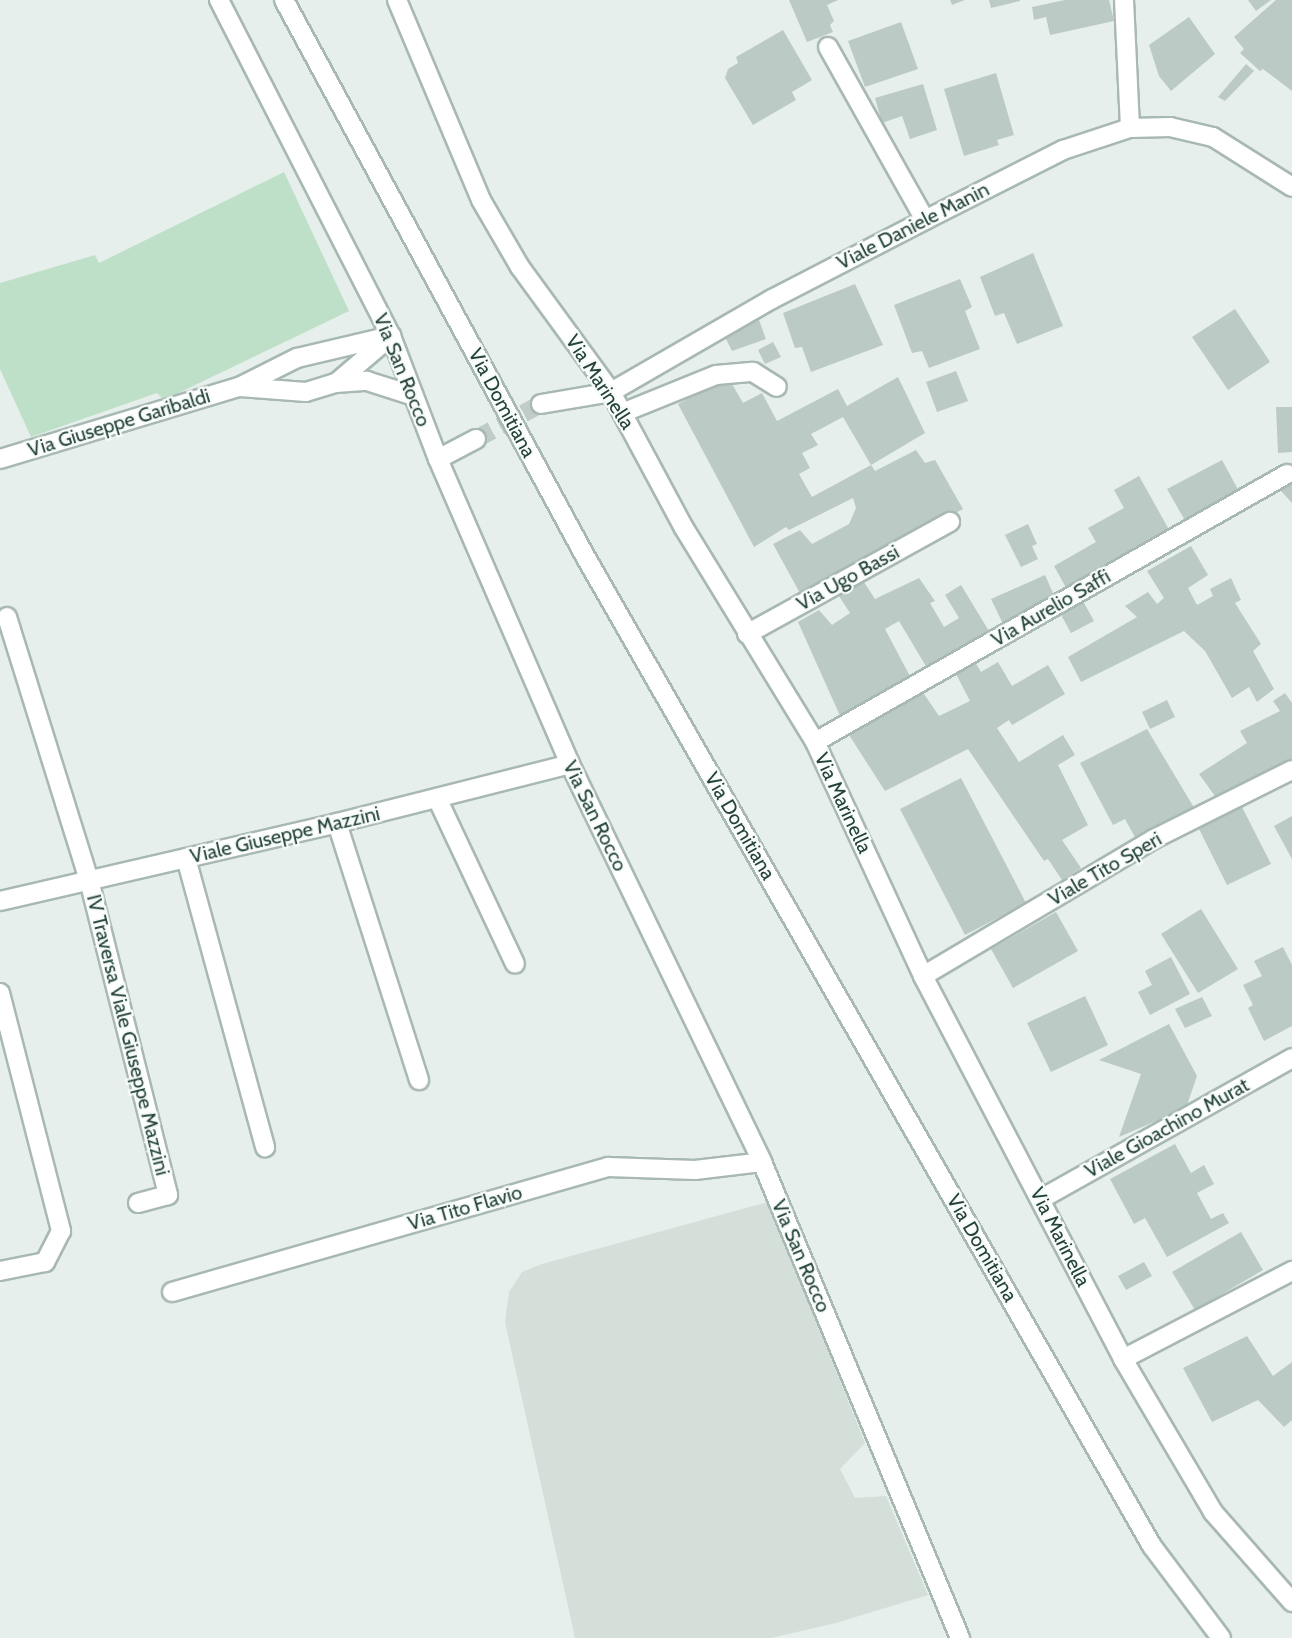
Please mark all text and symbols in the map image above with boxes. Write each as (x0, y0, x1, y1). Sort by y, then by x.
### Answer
street label: Viale Daniele Manin (833, 177, 993, 275)
street label: Via San Rocco (368, 310, 436, 430)
street label: Via Marinella (560, 330, 640, 434)
street label: Via Domitiana (463, 344, 541, 462)
street label: Via Giuseppe Garibaldi (25, 384, 213, 462)
street label: Via Ugo Bassi (793, 540, 903, 616)
street label: Via Aurelio Saffi (987, 564, 1115, 652)
street label: Via Marinella (809, 749, 877, 857)
street label: Via San Rocco (558, 757, 632, 875)
street label: Via Domitiana (700, 768, 780, 884)
street label: Viale Giuseppe Mazzini (188, 801, 382, 869)
street label: Viale Tito Speri (1044, 827, 1166, 911)
street label: IV Traversa Viale Giuseppe Mazzini (81, 892, 175, 1178)
street label: Viale Gioachino Murat (1081, 1073, 1253, 1183)
street label: Via Tito Flavio (405, 1180, 525, 1236)
street label: Via Marinella (1025, 1183, 1095, 1291)
street label: Via Domitiana (942, 1190, 1022, 1306)
street label: Via San Rocco (767, 1196, 835, 1316)

